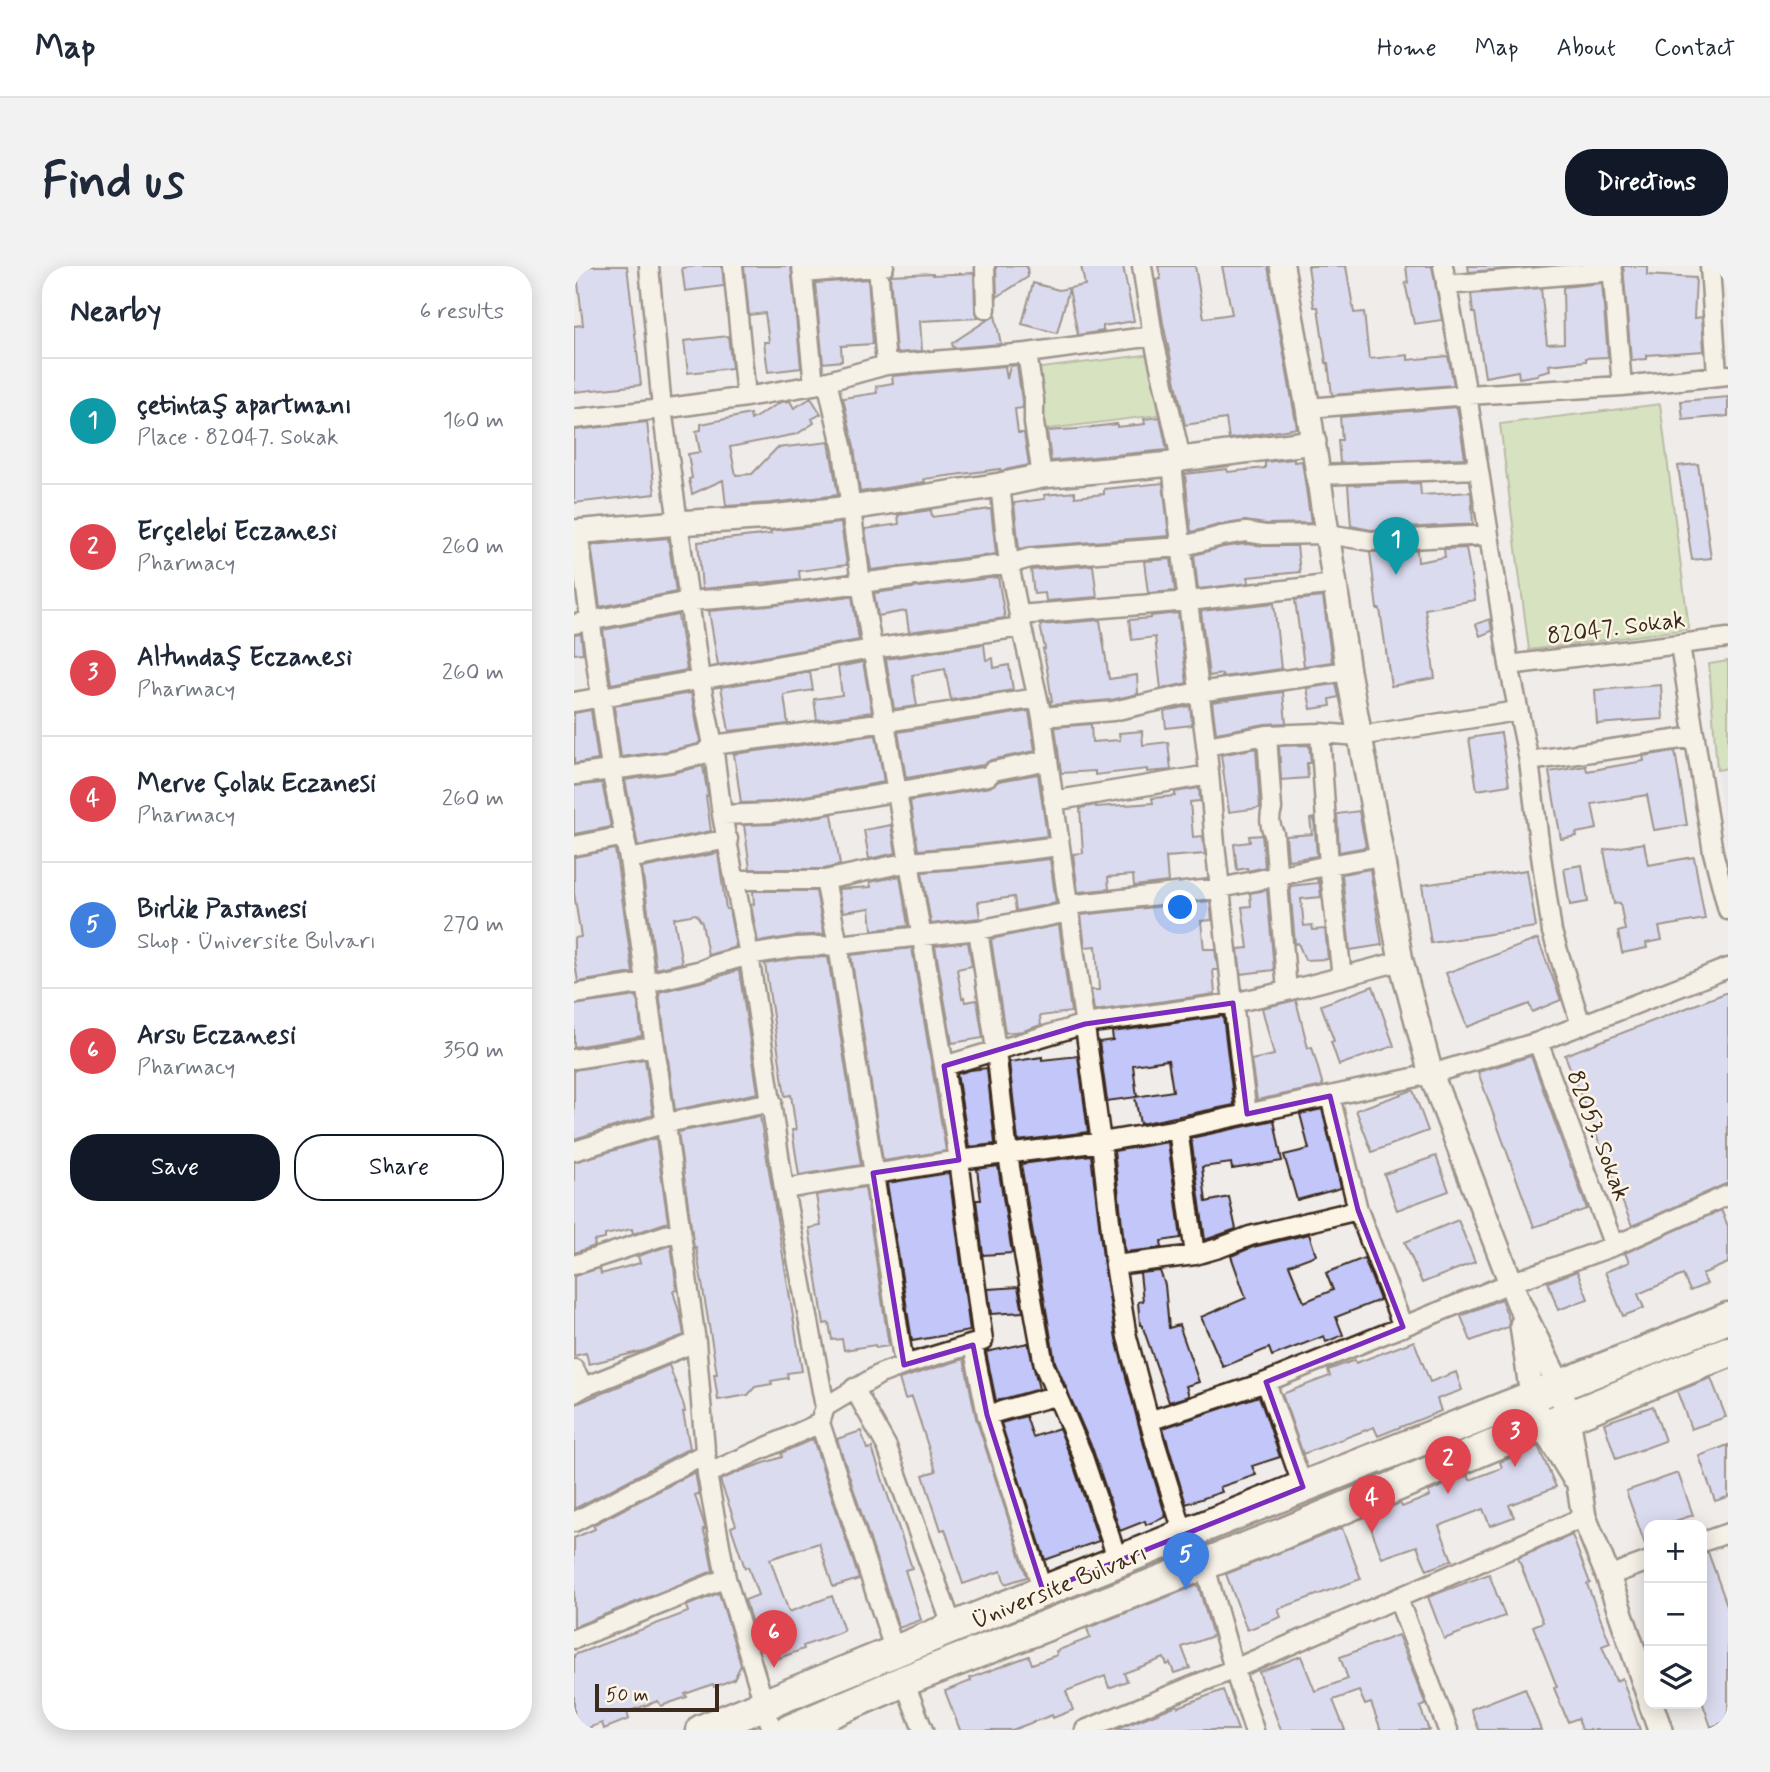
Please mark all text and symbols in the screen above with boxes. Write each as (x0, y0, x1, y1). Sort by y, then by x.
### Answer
text: Map (35, 26, 95, 70)
text: Home (1377, 33, 1437, 64)
text: Map (1475, 33, 1519, 64)
text: About (1557, 33, 1616, 64)
text: Contact (1654, 33, 1735, 64)
button: Directions (1565, 149, 1728, 216)
text: Find us (42, 150, 185, 215)
text: Nearby (70, 292, 161, 331)
text: 6 results (420, 297, 504, 327)
text: çetintaş apartmanı (137, 389, 352, 423)
text: 1 (88, 406, 98, 436)
text: 160 m (443, 406, 504, 436)
text: Place · 82047. Sokak (137, 423, 338, 453)
text: Erçelebi Eczanesi (137, 515, 337, 549)
pin: 1 (1373, 517, 1419, 575)
text: 2 (87, 532, 99, 562)
text: 260 m (442, 532, 504, 562)
text: Pharmacy (137, 549, 235, 579)
street label: 82047. Sokak (1545, 605, 1687, 652)
text: Altundaş Eczanesi (137, 641, 352, 675)
text: 3 (88, 658, 98, 688)
text: 260 m (442, 658, 504, 688)
text: Pharmacy (137, 675, 235, 705)
text: Merve Çolak Eczanesi (137, 767, 376, 801)
text: 4 (86, 784, 100, 814)
text: 260 m (442, 784, 504, 814)
text: Pharmacy (137, 801, 235, 831)
your location (1163, 890, 1197, 924)
text: Birlik Pastanesi (137, 893, 307, 927)
text: 5 (86, 910, 100, 940)
text: 270 m (443, 910, 504, 940)
text: Shop · Üniversite Bulvarı (137, 927, 376, 957)
text: Arsu Eczanesi (137, 1019, 296, 1053)
text: 6 (87, 1036, 99, 1066)
text: 350 m (443, 1036, 504, 1066)
text: Pharmacy (137, 1053, 235, 1083)
street label: 82053. Sokak (1559, 1066, 1637, 1205)
button: Save (70, 1134, 280, 1201)
button: Share (294, 1134, 504, 1201)
pin: 3 (1492, 1409, 1538, 1467)
pin: 2 (1425, 1436, 1471, 1494)
pin: 4 (1349, 1475, 1395, 1533)
map controls (1644, 1520, 1707, 1709)
button: + (1644, 1520, 1707, 1583)
pin: 5 (1163, 1532, 1209, 1590)
street label: Üniversite Bulvarı (967, 1538, 1152, 1637)
button: − (1644, 1583, 1707, 1646)
pin: 6 (751, 1610, 797, 1668)
button: layers (1644, 1646, 1707, 1709)
scale bar (595, 1681, 719, 1713)
text: 50 m (606, 1683, 649, 1708)

